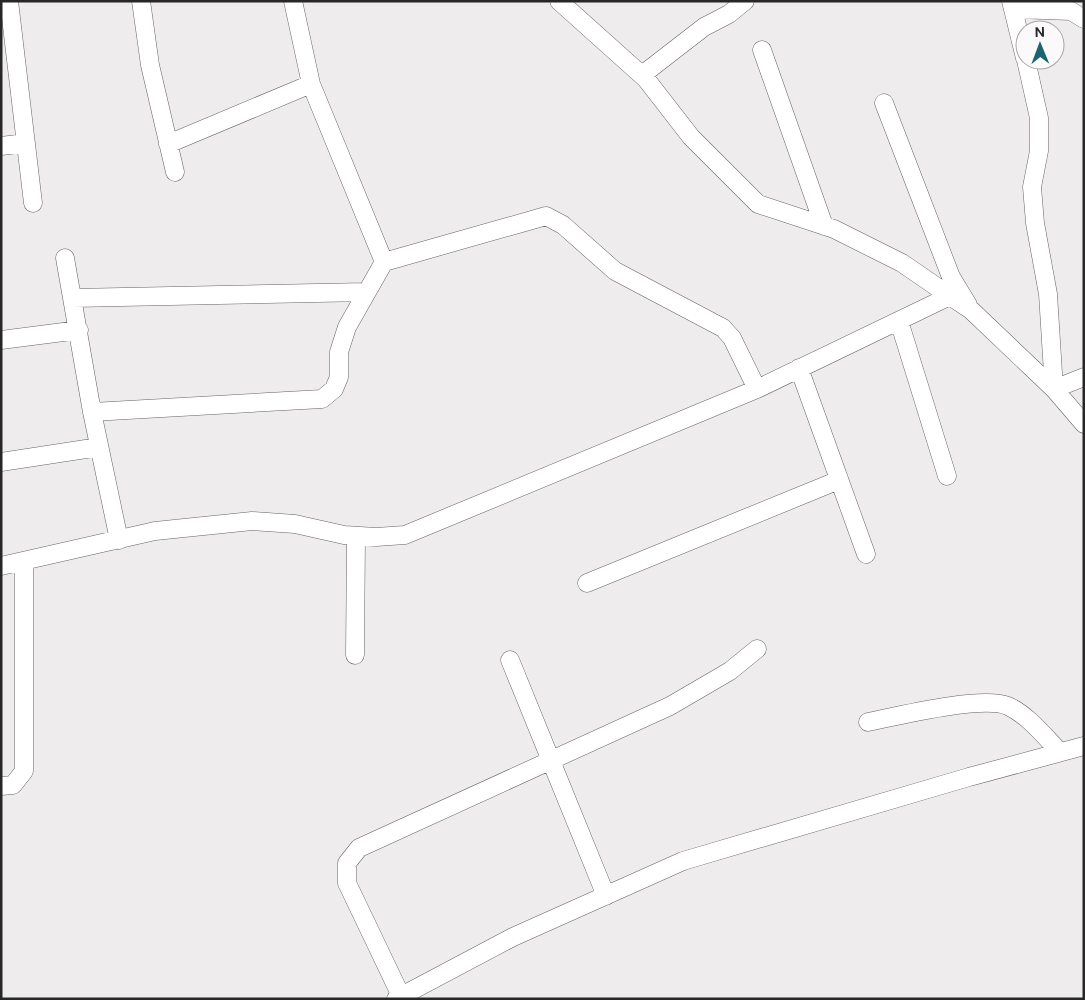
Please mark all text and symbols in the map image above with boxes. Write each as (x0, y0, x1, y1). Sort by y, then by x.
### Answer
north arrow (1015, 20, 1065, 70)
text: N (1035, 23, 1045, 41)

